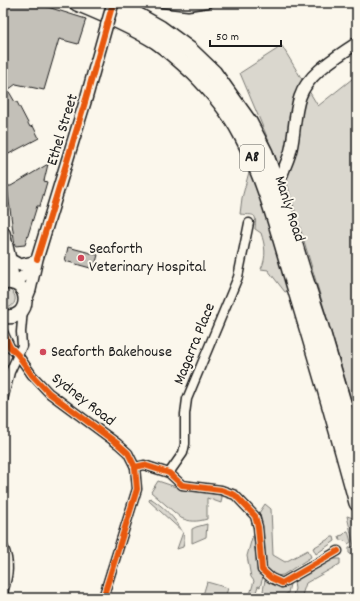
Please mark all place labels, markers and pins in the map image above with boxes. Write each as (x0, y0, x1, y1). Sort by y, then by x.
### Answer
place label: Seaforth Veterinary Hospital (89, 238, 206, 279)
marker: Seaforth Veterinary Hospital (76, 253, 86, 263)
place label: Seaforth Bakehouse (51, 341, 172, 364)
marker: Seaforth Bakehouse (38, 347, 48, 357)

